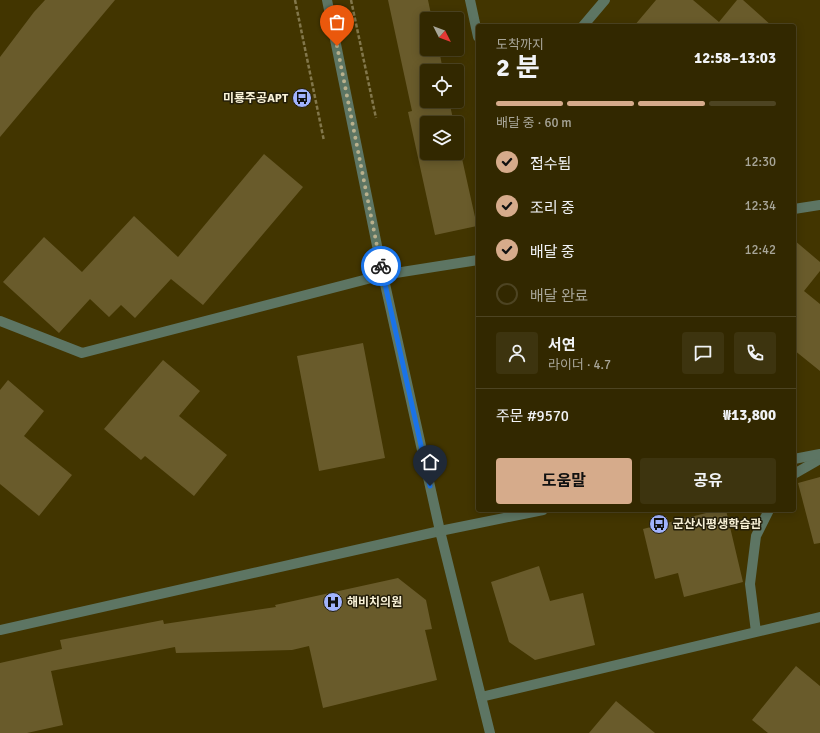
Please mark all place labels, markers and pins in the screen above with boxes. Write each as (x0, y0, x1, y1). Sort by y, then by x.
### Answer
pin (320, 5, 354, 46)
bus stop icon: 미룡주공APT (291, 87, 313, 109)
place label: 미룡주공APT (223, 91, 289, 106)
pin (413, 445, 447, 486)
bus stop icon: 군산시평생학습관 (648, 513, 670, 535)
place label: 군산시평생학습관 (673, 517, 761, 532)
hospital icon: 해비치의원 (322, 591, 344, 613)
place label: 해비치의원 (347, 595, 402, 610)

